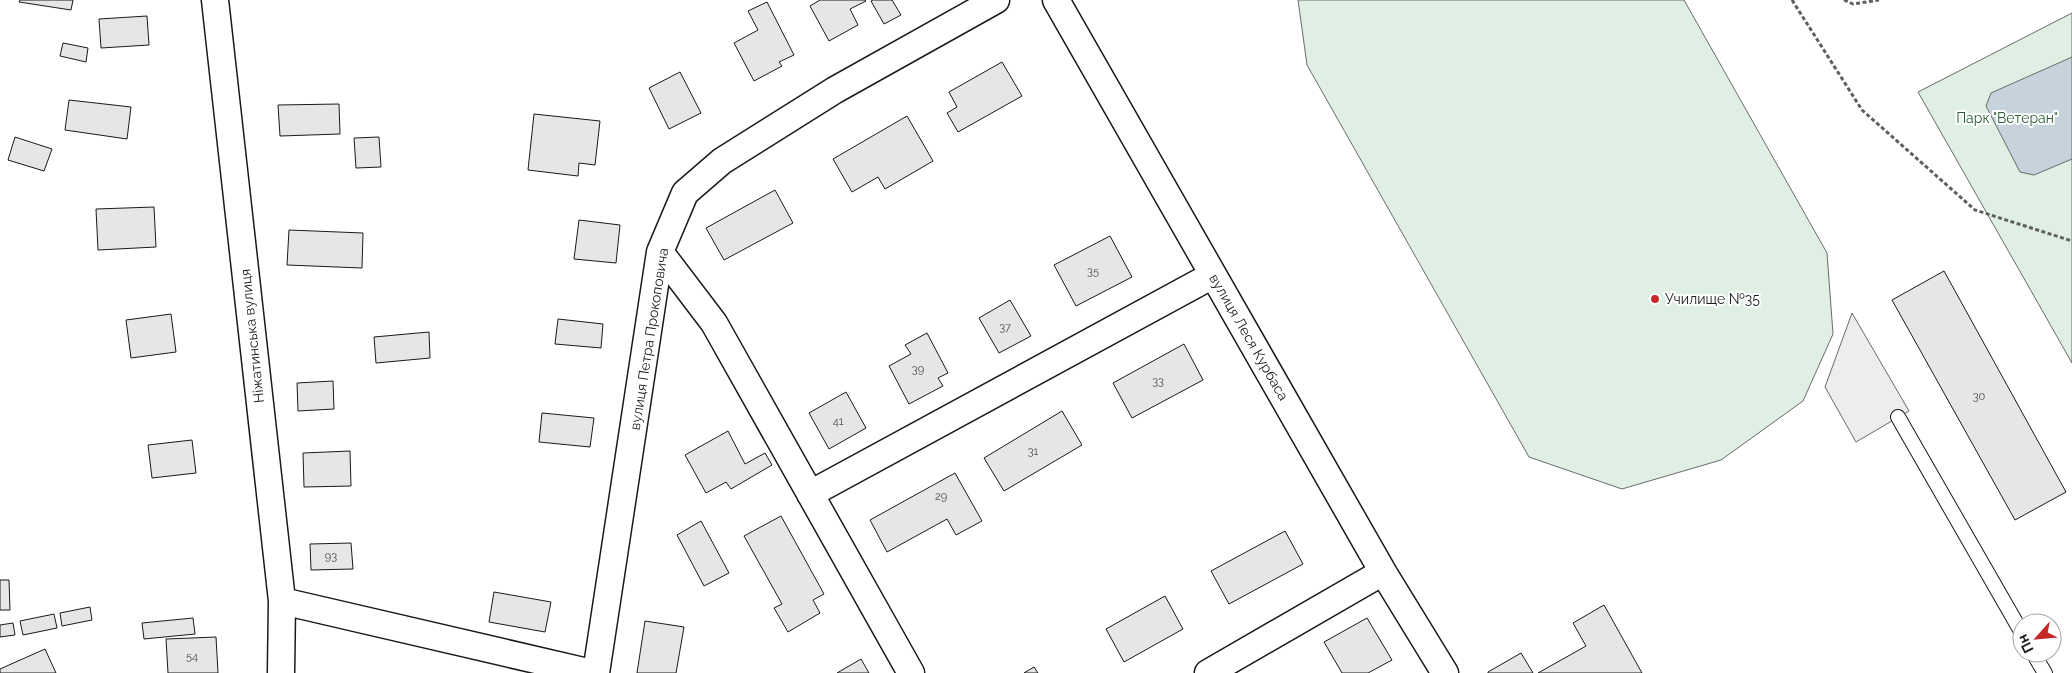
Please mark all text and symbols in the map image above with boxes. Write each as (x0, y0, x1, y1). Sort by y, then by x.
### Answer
park label: Парк "Ветеран" (1956, 110, 2058, 126)
street label: вулиця Петра Прокоповича (627, 247, 671, 431)
house number: 35 (1087, 265, 1099, 278)
street label: Ніжатинська вулиця (237, 268, 267, 404)
street label: вулиця Леся Курбаса (1206, 271, 1292, 403)
place label: Училище №35 (1665, 291, 1760, 307)
marker: Училище №35 (1649, 293, 1661, 305)
house number: 37 (999, 321, 1011, 334)
house number: 39 (912, 363, 924, 376)
house number: 33 (1152, 375, 1164, 388)
house number: 30 (1973, 390, 1986, 403)
house number: 41 (833, 415, 844, 428)
house number: 31 (1028, 445, 1039, 458)
house number: 29 (935, 490, 947, 503)
house number: 93 (325, 550, 337, 563)
north arrow (2012, 613, 2062, 663)
text: Пн (2014, 632, 2037, 656)
house number: 54 (186, 650, 198, 663)

